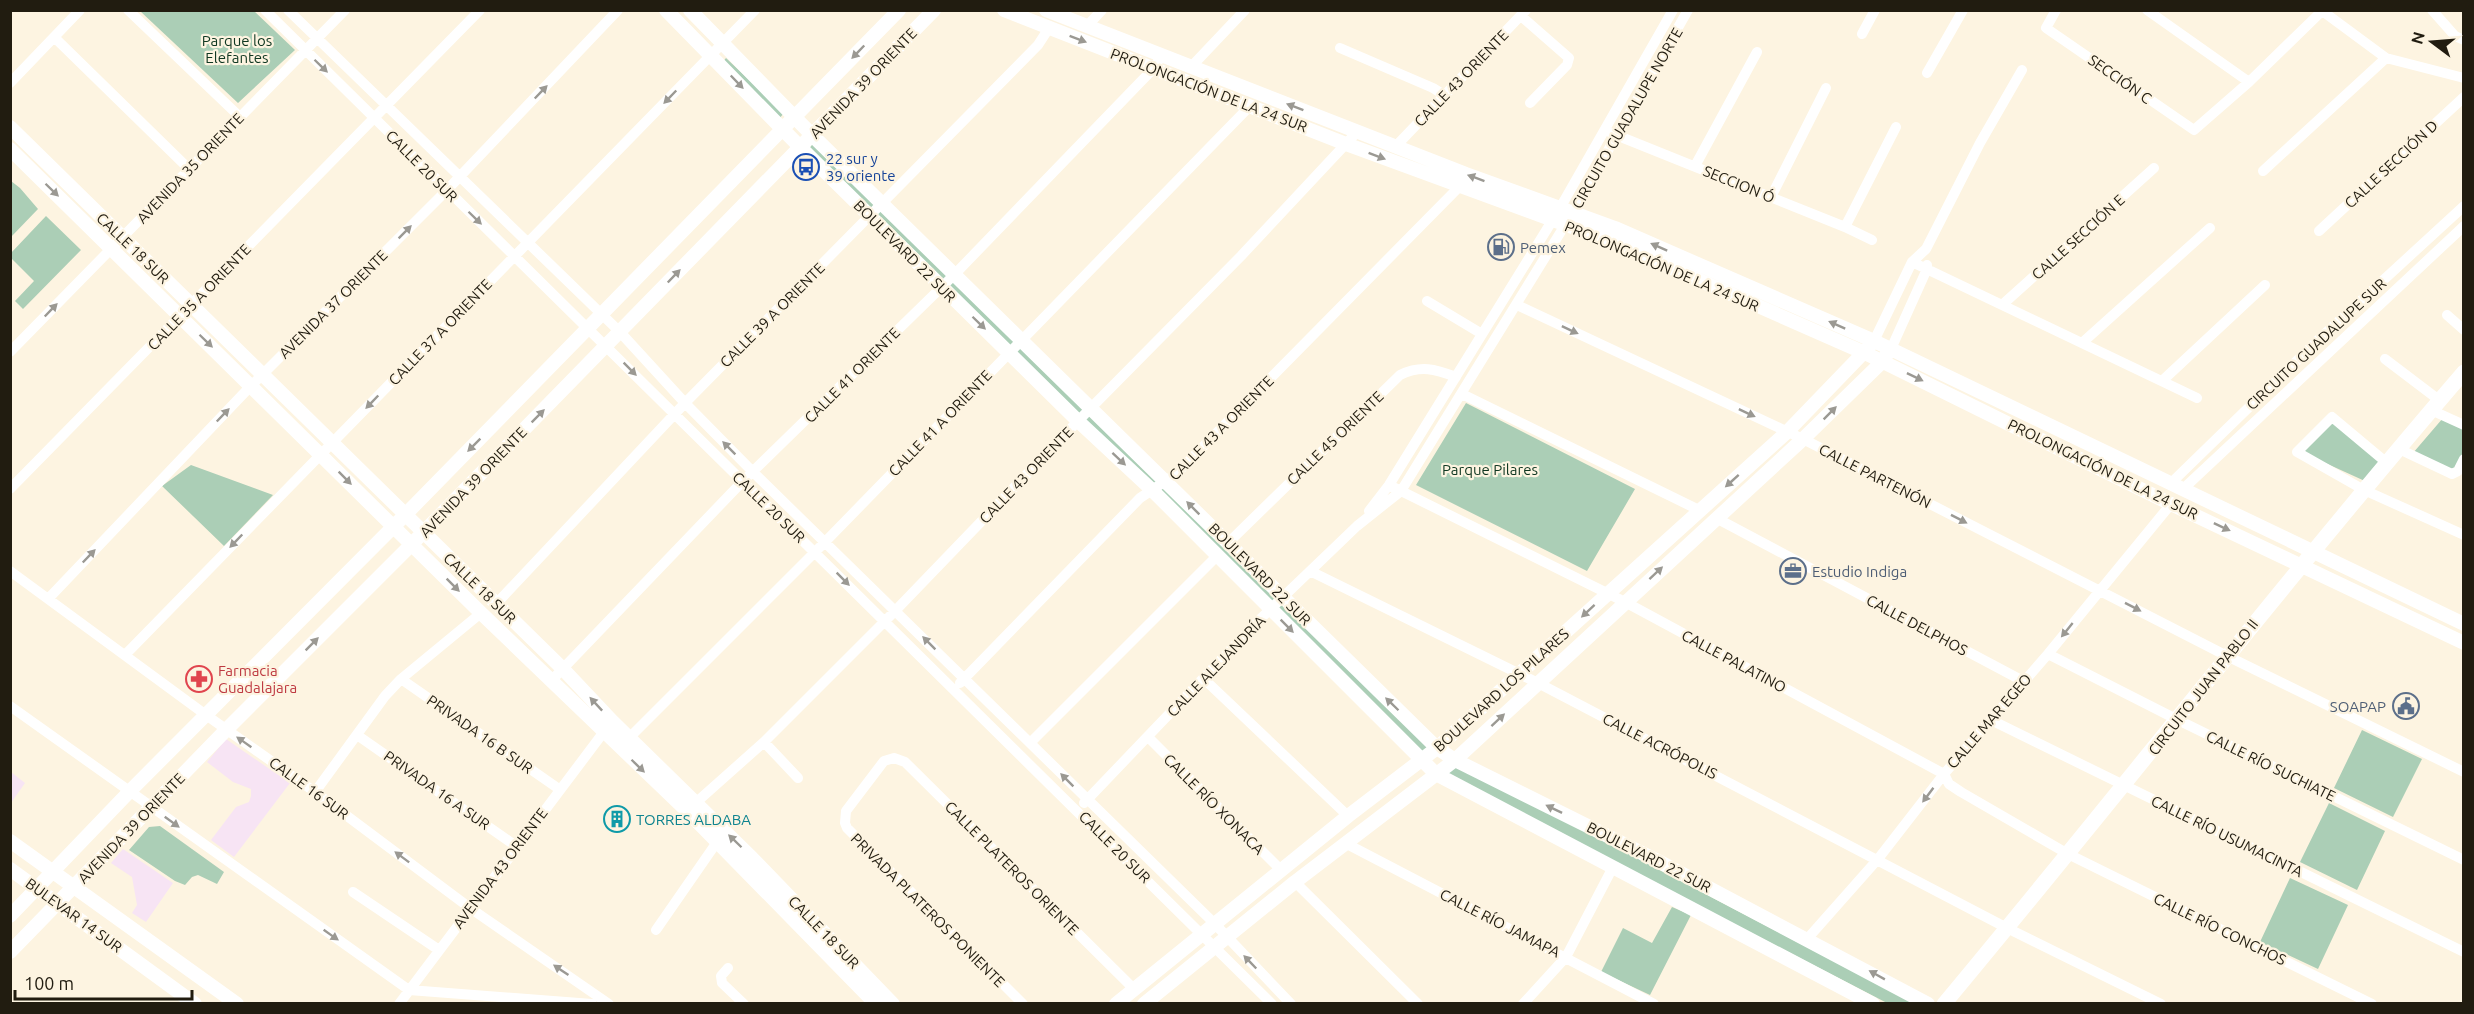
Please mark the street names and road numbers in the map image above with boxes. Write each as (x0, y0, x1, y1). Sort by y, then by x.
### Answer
street label: AVENIDA 39 ORIENTE (806, 25, 920, 141)
street label: CIRCUITO GUADALUPE NORTE (1568, 25, 1686, 211)
street label: CALLE 43 ORIENTE (1411, 26, 1511, 130)
street label: PROLONGACIÓN DE LA 24 SUR (1108, 45, 1310, 135)
street label: SECCIÓN C (2085, 51, 2155, 107)
street label: AVENIDA 35 ORIENTE (133, 110, 247, 226)
street label: CALLE SECCIÓN D (2341, 117, 2441, 211)
street label: CALLE 20 SUR (383, 127, 461, 205)
street label: SECCION Ó (1701, 162, 1777, 206)
street label: CALLE SECCIÓN E (2028, 191, 2128, 283)
street label: BOULEVARD 22 SUR (850, 196, 960, 306)
street label: CALLE 18 SUR (93, 209, 173, 287)
street label: PROLONGACIÓN DE LA 24 SUR (1562, 217, 1762, 315)
street label: CALLE 35 A ORIENTE (144, 240, 254, 354)
street label: AVENIDA 37 ORIENTE (275, 246, 391, 362)
street label: CALLE 39 A ORIENTE (716, 259, 828, 371)
street label: CALLE 37 A ORIENTE (385, 275, 495, 389)
street label: CIRCUITO GUADALUPE SUR (2243, 275, 2389, 413)
street label: CALLE 41 ORIENTE (801, 324, 903, 426)
street label: CALLE 41 A ORIENTE (885, 366, 995, 480)
street label: CALLE 43 A ORIENTE (1165, 372, 1277, 484)
street label: CALLE 45 ORIENTE (1283, 388, 1387, 488)
street label: PROLONGACIÓN DE LA 24 SUR (2005, 415, 2201, 523)
street label: CALLE 43 ORIENTE (976, 423, 1076, 527)
street label: AVENIDA 39 ORIENTE (416, 424, 530, 540)
street label: CALLE PARTENÓN (1816, 440, 1934, 512)
street label: CALLE 20 SUR (729, 468, 809, 546)
street label: BOULEVARD 22 SUR (1205, 519, 1315, 629)
street label: CALLE 18 SUR (440, 549, 520, 627)
street label: CALLE DELPHOS (1864, 591, 1971, 659)
street label: CALLE ALEJANDRÍA (1163, 612, 1269, 720)
street label: CIRCUITO JUAN PABLO II (2145, 616, 2261, 758)
street label: BOULEVARD LOS PILARES (1430, 625, 1572, 755)
street label: CALLE PALATINO (1679, 626, 1789, 696)
street label: CALLE MAR EGEO (1943, 670, 2035, 772)
street label: PRIVADA 16 B SUR (424, 691, 536, 777)
street label: CALLE ACRÓPOLIS (1600, 710, 1720, 782)
street label: CALLE RÍO SUCHIATE (2203, 727, 2339, 805)
street label: PRIVADA 16 A SUR (381, 747, 493, 833)
street label: CALLE RÍO XONACA (1160, 750, 1268, 858)
street label: CALLE 16 SUR (266, 753, 352, 823)
street label: AVENIDA 39 ORIENTE (74, 770, 188, 886)
street label: CALLE RÍO USUMACINTA (2148, 792, 2306, 880)
street label: CALLE PLATEROS ORIENTE (942, 798, 1082, 938)
street label: AVENIDA 43 ORIENTE (449, 805, 551, 931)
street label: CALLE 20 SUR (1076, 808, 1154, 886)
street label: BOULEVARD 22 SUR (1584, 818, 1714, 896)
street label: PRIVADA PLATEROS PONIENTE (848, 830, 1008, 990)
street label: BULEVAR 14 SUR (23, 874, 125, 956)
street label: CALLE RÍO JAMAPA (1437, 885, 1563, 961)
street label: CALLE RÍO CONCHOS (2151, 890, 2289, 969)
street label: CALLE 18 SUR (785, 892, 863, 972)

